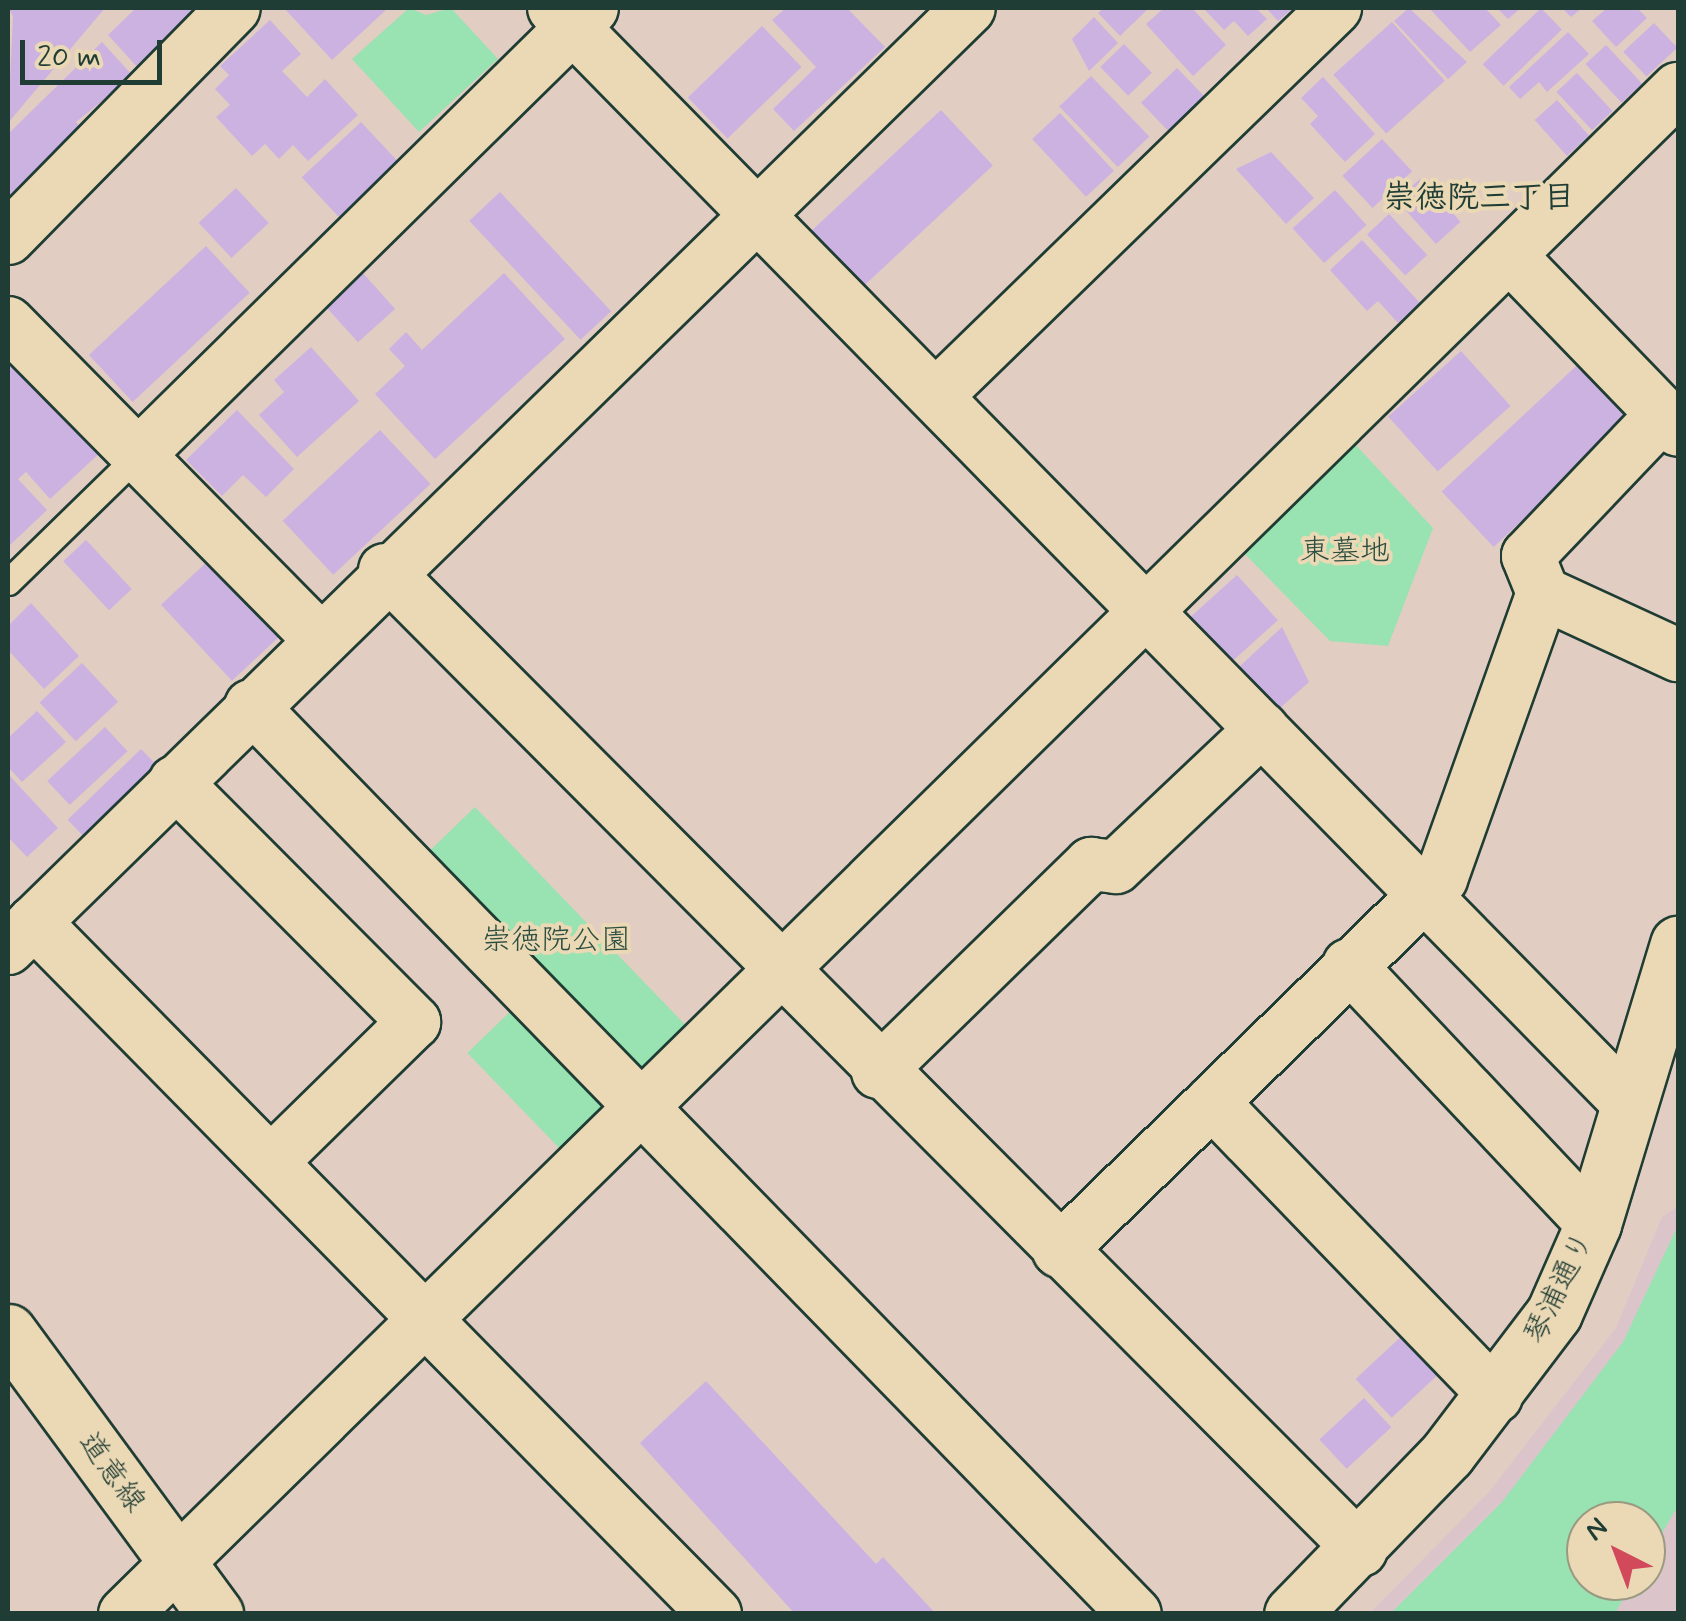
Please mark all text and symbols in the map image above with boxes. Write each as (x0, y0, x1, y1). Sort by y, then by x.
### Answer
scale bar (25, 20, 168, 82)
text: 20 m (37, 38, 101, 77)
district label: 崇徳院三丁目 (1383, 179, 1575, 217)
park label: 東墓地 (1300, 534, 1390, 570)
park label: 崇徳院公園 (481, 923, 631, 959)
street label: 琴浦通り (1518, 1226, 1602, 1350)
street label: 道意線 (70, 1426, 152, 1520)
north arrow (1566, 1501, 1666, 1601)
text: N (1578, 1510, 1616, 1550)

